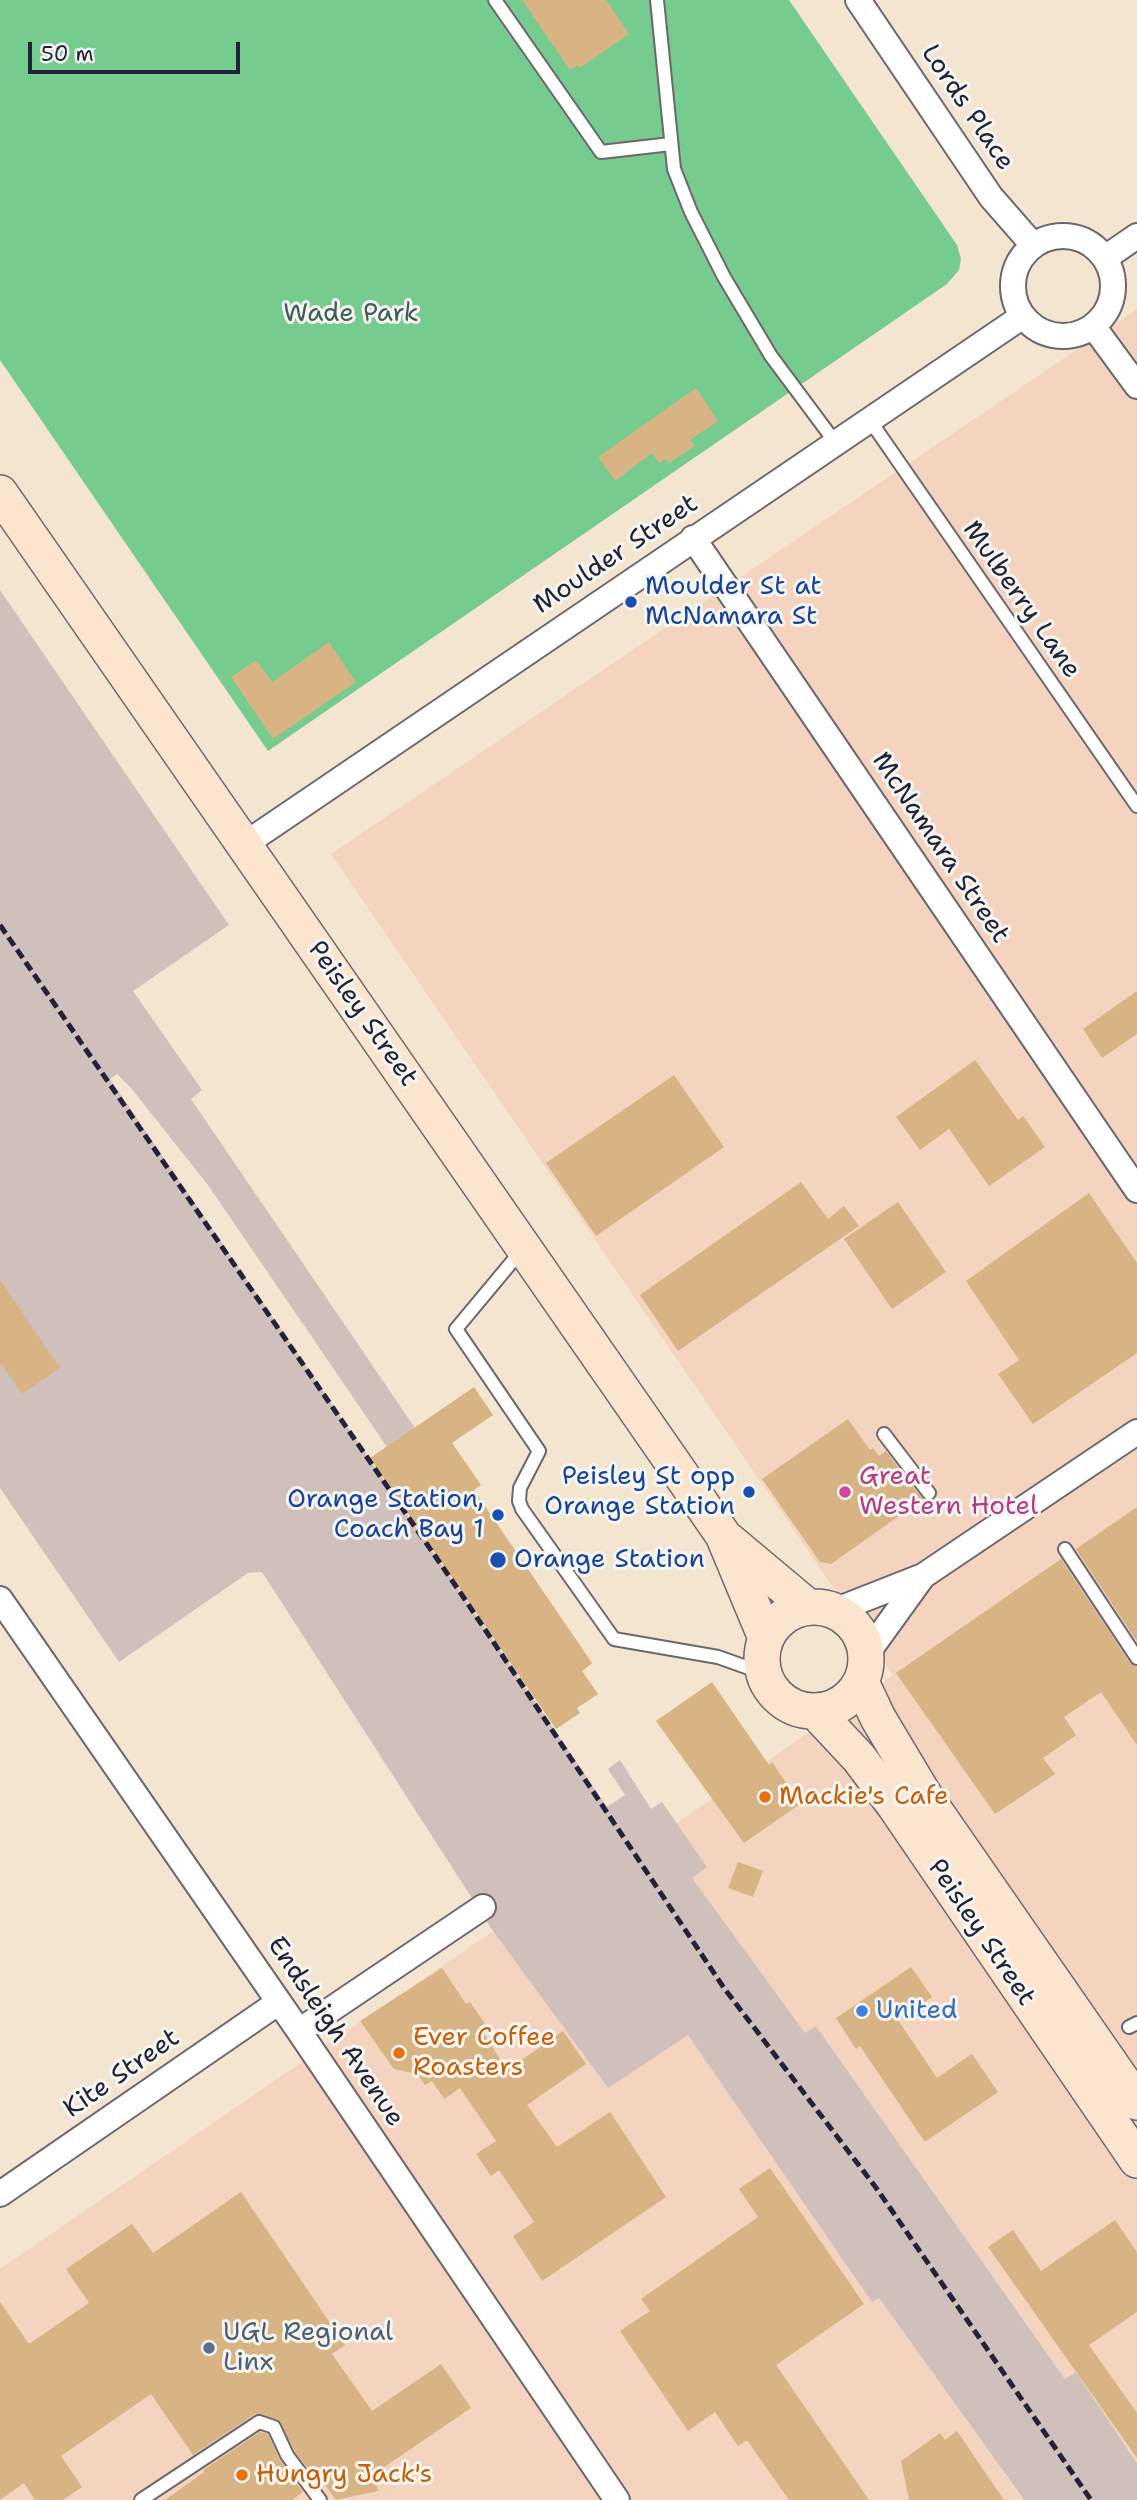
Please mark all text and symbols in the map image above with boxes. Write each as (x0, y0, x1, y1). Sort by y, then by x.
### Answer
scale bar (32, 28, 243, 72)
street label: Lords Place (914, 39, 1020, 177)
text: 50 m (41, 40, 94, 68)
park label: Wade Park (283, 298, 419, 330)
street label: Moulder Street (528, 489, 704, 621)
street label: Mulberry Lane (955, 515, 1087, 685)
place label: Moulder St at McNamara St (645, 571, 822, 632)
marker: Moulder St at McNamara St (623, 594, 639, 610)
street label: McNamara Street (865, 747, 1015, 949)
street label: Peisley Street (300, 935, 424, 1093)
place label: Peisley St opp Orange Station (544, 1461, 735, 1522)
place label: Great Western Hotel (859, 1461, 1038, 1522)
place label: Orange Station, Coach Bay 1 (287, 1484, 484, 1546)
marker: Peisley St opp Orange Station (741, 1484, 757, 1500)
marker: Great Western Hotel (837, 1484, 853, 1500)
marker: Orange Station, Coach Bay 1 (490, 1507, 506, 1523)
place label: Orange Station (514, 1544, 705, 1576)
marker: Orange Station (488, 1550, 508, 1570)
place label: Mackie's Cafe (779, 1781, 949, 1813)
marker: Mackie's Cafe (757, 1789, 773, 1805)
street label: Peisley Street (921, 1854, 1041, 2012)
street label: Endsleigh Avenue (260, 1931, 410, 2133)
place label: United (876, 1995, 957, 2027)
marker: United (854, 2003, 870, 2019)
place label: Ever Coffee Roasters (413, 2022, 555, 2084)
street label: Kite Street (58, 2023, 186, 2125)
marker: Ever Coffee Roasters (391, 2045, 407, 2061)
place label: UGL Regional Linx (223, 2317, 393, 2378)
marker: UGL Regional Linx (201, 2340, 217, 2356)
place label: Hungry Jack's (256, 2459, 432, 2491)
marker: Hungry Jack's (234, 2467, 250, 2483)

